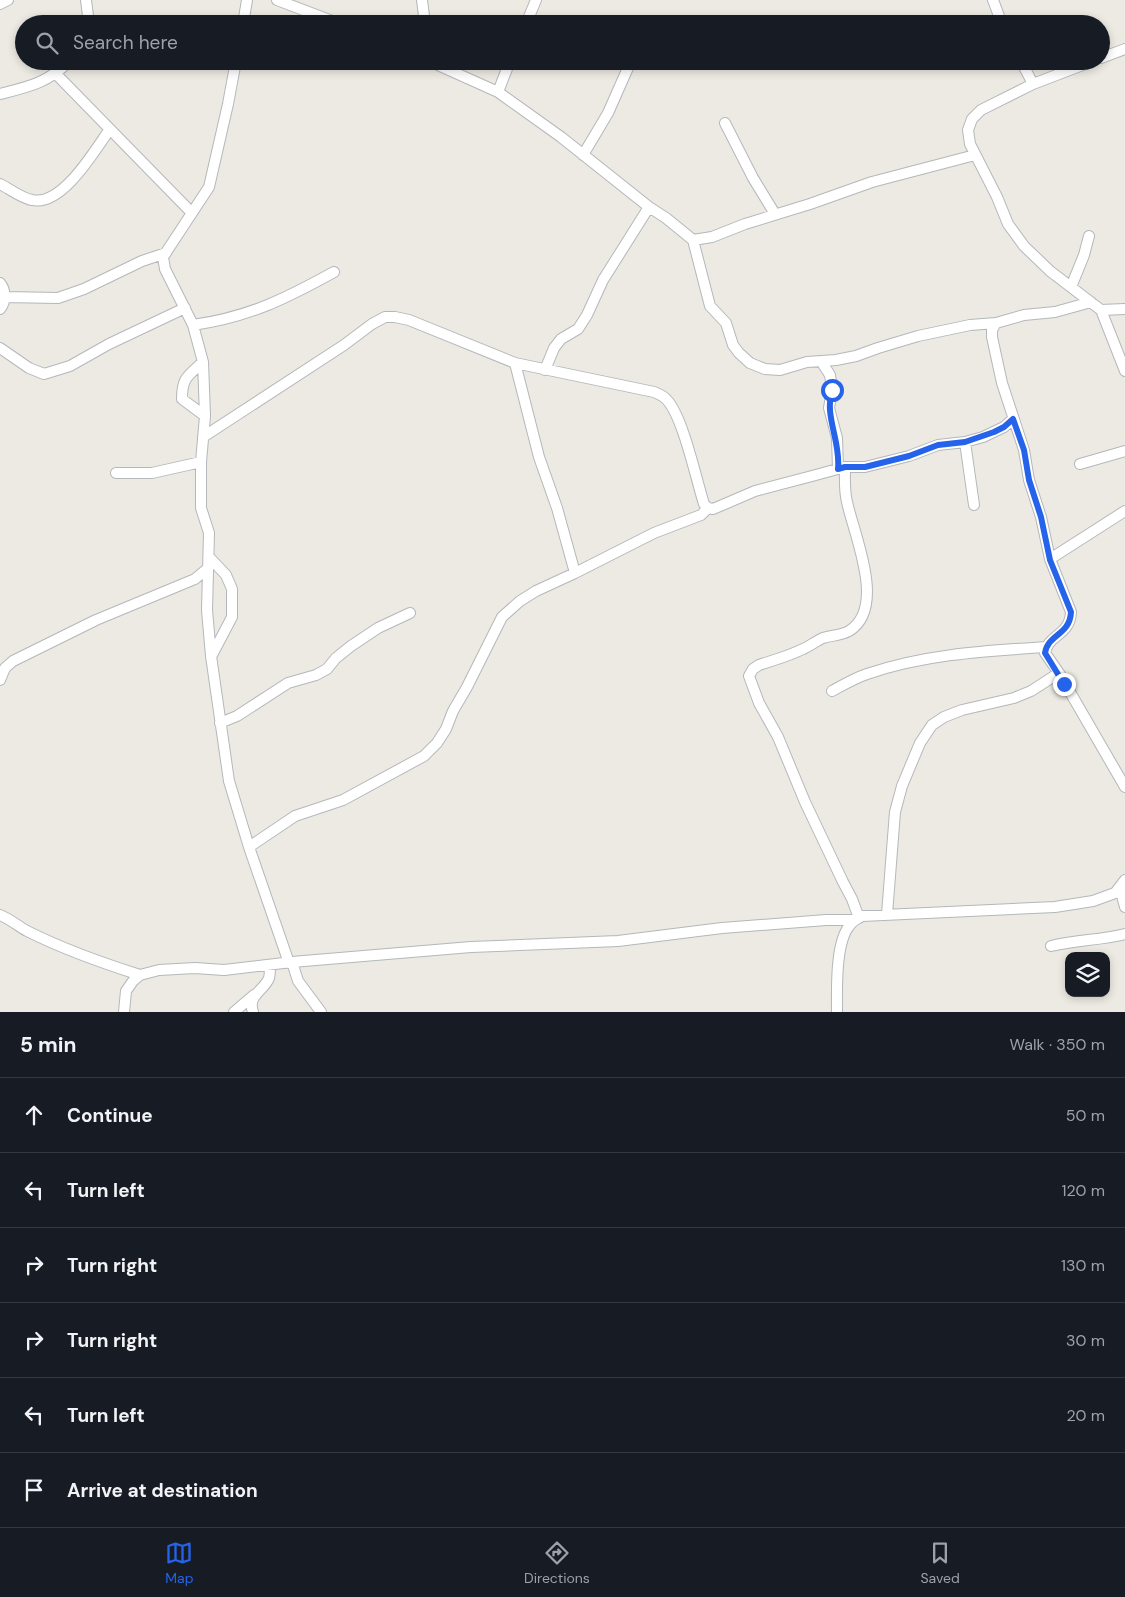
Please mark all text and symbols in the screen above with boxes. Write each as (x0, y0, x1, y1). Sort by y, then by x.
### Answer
search box (15, 15, 1110, 70)
icon: search (33, 29, 61, 57)
text: Search here (73, 30, 178, 55)
route start (821, 379, 844, 402)
route end (1053, 673, 1076, 696)
map controls (1065, 952, 1110, 997)
button: layers (1065, 952, 1110, 997)
text: 5 min (20, 1031, 76, 1059)
text: Walk · 350 m (1010, 1034, 1105, 1055)
icon: ahead (20, 1101, 48, 1129)
text: Continue (67, 1103, 153, 1128)
text: 50 m (1066, 1105, 1105, 1126)
icon: left (20, 1176, 48, 1204)
text: Turn left (67, 1178, 145, 1203)
text: 120 m (1061, 1180, 1105, 1201)
icon: right (20, 1251, 48, 1279)
text: Turn right (67, 1253, 157, 1278)
text: 130 m (1061, 1255, 1105, 1276)
icon: right (20, 1326, 48, 1354)
text: Turn right (67, 1328, 157, 1353)
text: 30 m (1066, 1330, 1105, 1351)
icon: left (20, 1401, 48, 1429)
text: Turn left (67, 1403, 145, 1428)
text: 20 m (1066, 1405, 1105, 1426)
icon: arrive (20, 1476, 48, 1504)
text: Arrive at destination (67, 1478, 258, 1503)
tab: Map (165, 1539, 193, 1587)
tab: Directions (524, 1539, 590, 1587)
tab: Saved (920, 1539, 960, 1587)

